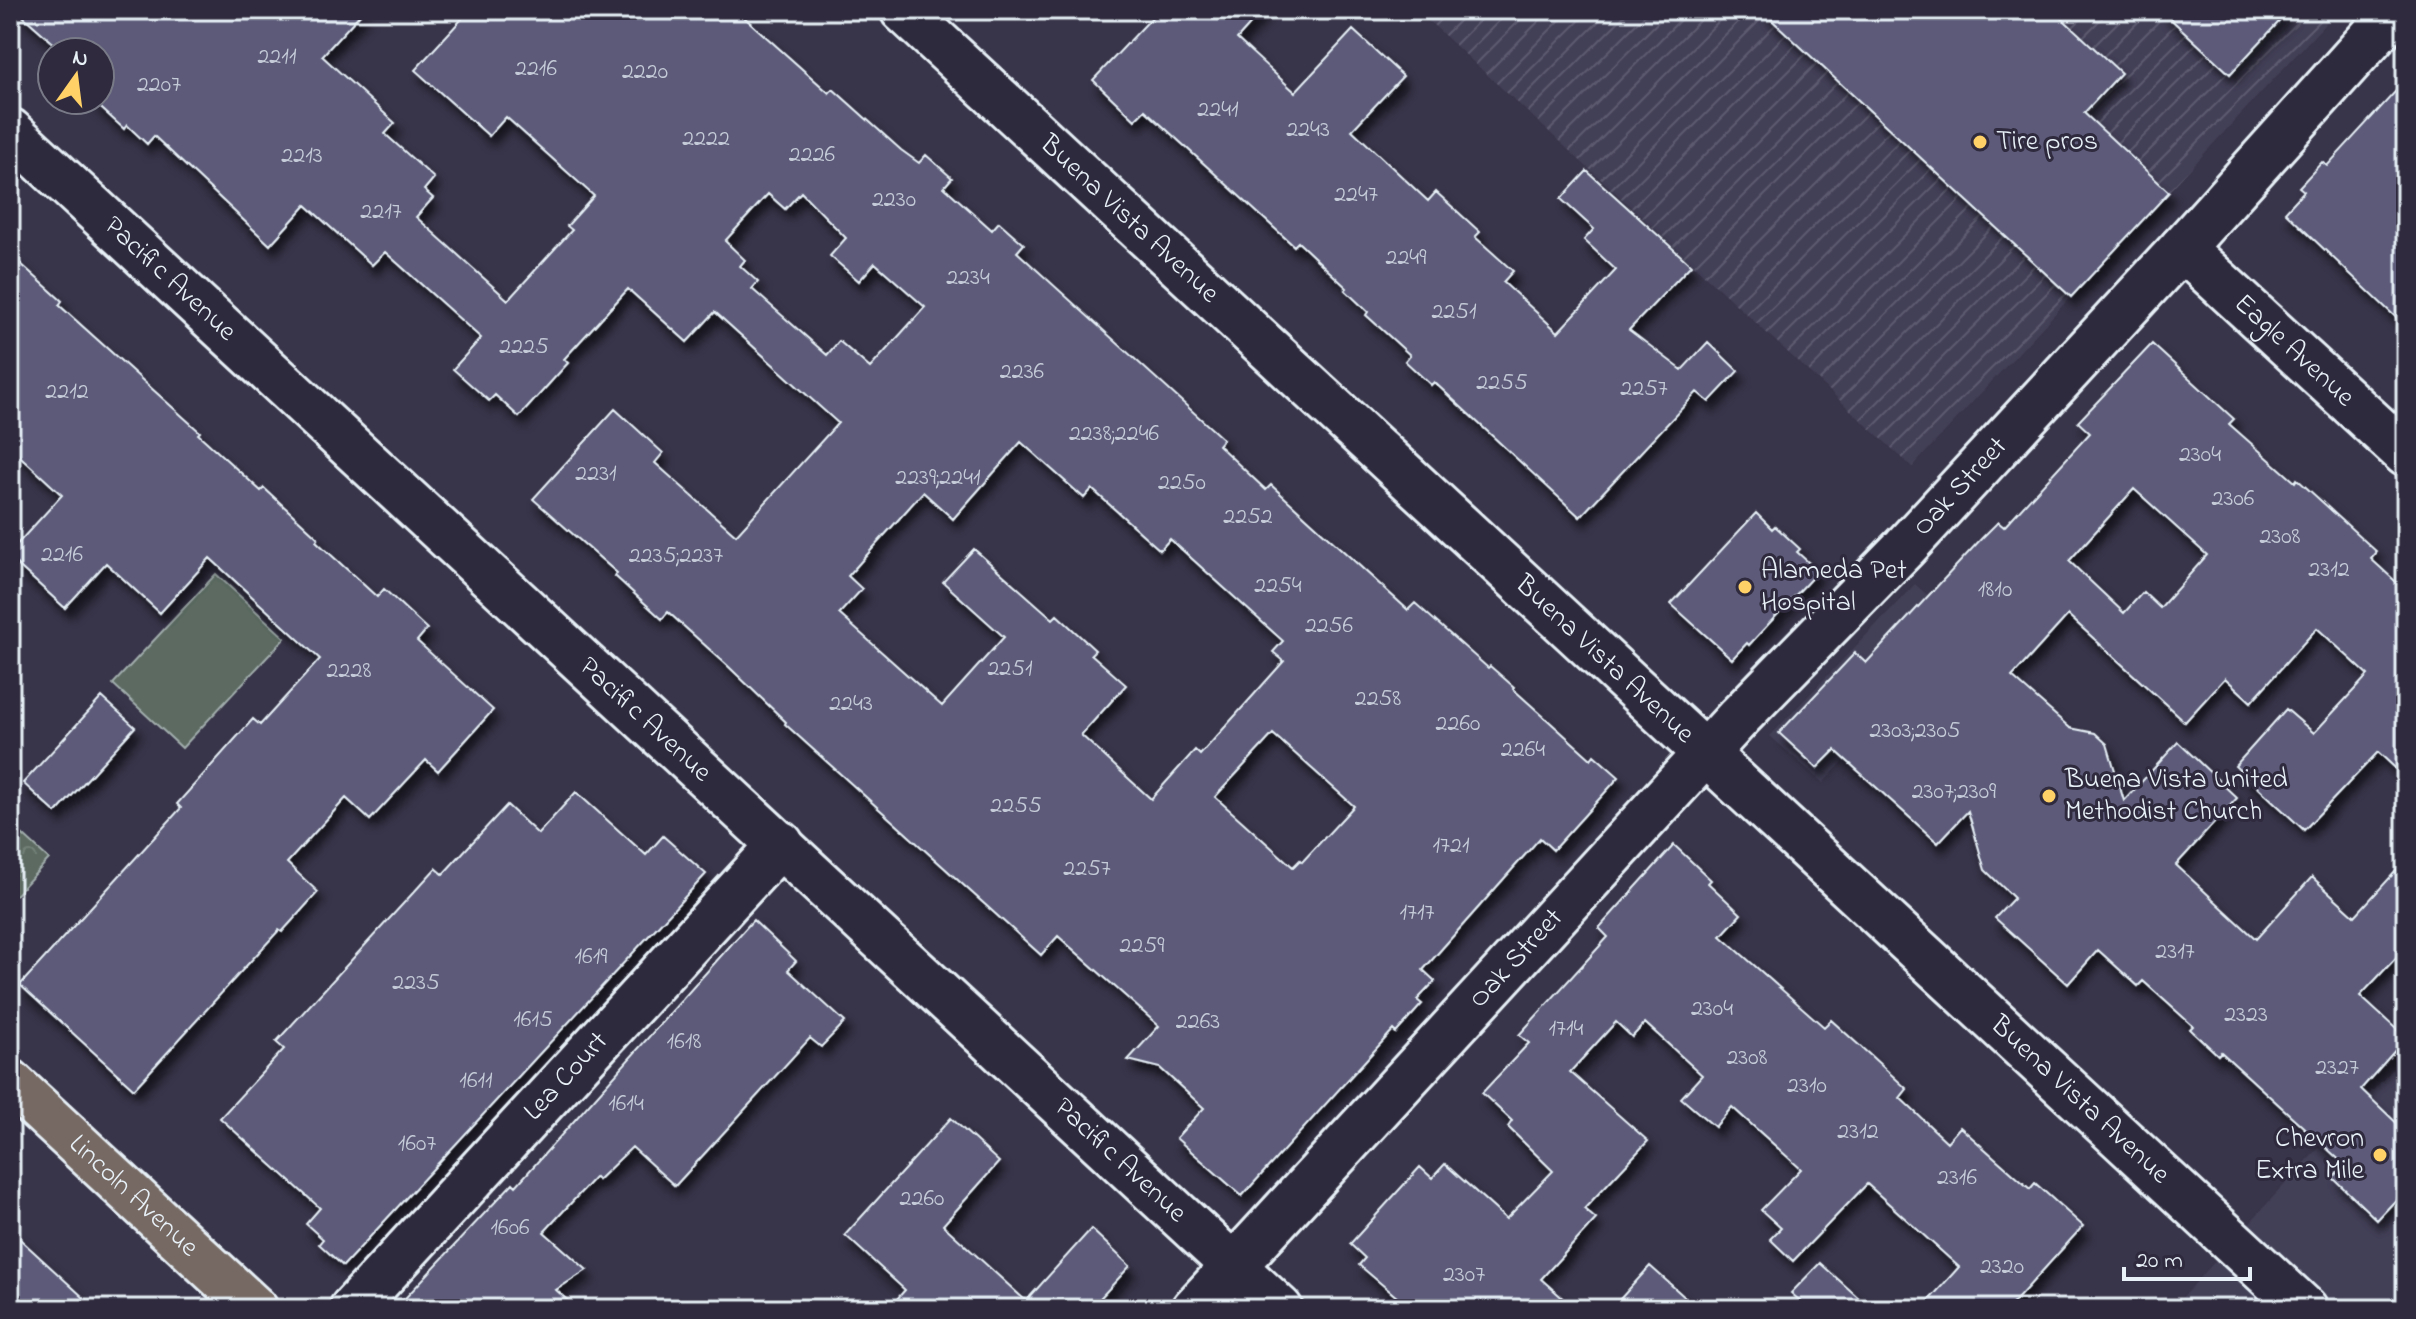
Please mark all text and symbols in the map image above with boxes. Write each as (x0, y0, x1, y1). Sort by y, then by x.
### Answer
north arrow (36, 36, 116, 116)
house number: 2211 (257, 40, 297, 75)
text: N (69, 42, 91, 77)
house number: 2216 (515, 52, 557, 87)
house number: 2220 (622, 55, 668, 90)
house number: 2207 (137, 68, 181, 103)
house number: 2241 (1197, 93, 1239, 128)
house number: 2243 (1286, 113, 1330, 148)
house number: 2222 (682, 122, 730, 157)
place label: Tire pros (1996, 122, 2098, 163)
street label: Buena Vista Avenue (1029, 125, 1228, 314)
marker: Tire pros (1971, 133, 1989, 151)
house number: 2226 (789, 138, 836, 173)
house number: 2213 (281, 139, 323, 174)
house number: 2247 (1334, 178, 1378, 213)
house number: 2230 (872, 183, 916, 218)
house number: 2217 (360, 195, 402, 230)
street label: Pacific Avenue (94, 207, 246, 352)
house number: 2249 (1386, 241, 1427, 276)
house number: 2234 (946, 261, 990, 296)
street label: Eagle Avenue (2224, 284, 2364, 418)
house number: 2251 (1431, 295, 1477, 330)
house number: 2225 (499, 330, 549, 365)
house number: 2236 (1000, 355, 1045, 390)
house number: 2255 (1476, 366, 1528, 401)
house number: 2257 (1620, 372, 1668, 407)
house number: 2212 (45, 375, 89, 410)
house number: 2238;2246 (1069, 417, 1160, 452)
street label: Oak Street (1904, 428, 2018, 546)
house number: 2304 (2179, 438, 2221, 473)
house number: 2231 (575, 457, 617, 492)
house number: 2239;2241 (895, 461, 981, 496)
house number: 2250 (1158, 466, 1206, 501)
house number: 2306 (2212, 482, 2255, 517)
house number: 2252 (1223, 500, 1273, 535)
house number: 2308 (2259, 520, 2301, 555)
house number: 2216 (41, 538, 83, 573)
house number: 2235;2237 (629, 539, 723, 574)
place label: Alameda Pet Hospital (1761, 551, 1907, 624)
house number: 2312 (2308, 553, 2350, 588)
street label: Buena Vista Avenue (1504, 565, 1704, 754)
house number: 2254 (1254, 569, 1302, 604)
house number: 1810 (1978, 573, 2012, 608)
marker: Alameda Pet Hospital (1736, 578, 1754, 596)
house number: 2256 (1305, 609, 1354, 644)
street label: Pacific Avenue (569, 648, 721, 793)
house number: 2251 (987, 652, 1033, 687)
house number: 2228 (327, 654, 371, 689)
house number: 2258 (1355, 682, 1401, 717)
house number: 2243 (829, 687, 873, 722)
house number: 2260 (1436, 707, 1480, 742)
house number: 2303;2305 (1869, 714, 1961, 749)
house number: 2264 (1501, 733, 1545, 768)
place label: Buena Vista United Methodist Church (2064, 760, 2288, 833)
house number: 2307;2309 (1912, 775, 1997, 810)
marker: Buena Vista United Methodist Church (2040, 787, 2058, 805)
house number: 2255 (990, 789, 1042, 824)
house number: 1721 (1432, 829, 1470, 864)
house number: 2257 (1063, 852, 1111, 887)
house number: 1717 (1399, 896, 1435, 931)
street label: Oak Street (1460, 900, 1573, 1018)
house number: 2259 (1120, 929, 1165, 964)
house number: 2317 (2155, 935, 2195, 970)
house number: 1619 (574, 940, 608, 975)
house number: 2235 (392, 966, 440, 1001)
house number: 2304 (1691, 992, 1733, 1027)
house number: 2323 (2224, 998, 2268, 1033)
house number: 1615 (513, 1003, 553, 1038)
house number: 2263 (1176, 1005, 1220, 1040)
street label: Buena Vista Avenue (1980, 1005, 2179, 1195)
house number: 1714 (1548, 1012, 1584, 1047)
street label: Lea Court (514, 1023, 618, 1131)
house number: 1618 (667, 1025, 701, 1060)
house number: 2308 (1726, 1041, 1768, 1076)
house number: 2327 (2315, 1051, 2359, 1086)
house number: 1611 (459, 1064, 493, 1099)
house number: 2310 (1787, 1069, 1827, 1104)
house number: 1614 (608, 1087, 644, 1122)
street label: Pacific Avenue (1044, 1088, 1196, 1233)
house number: 2312 (1837, 1115, 1879, 1150)
place label: Chevron Extra Mile (2255, 1119, 2364, 1192)
street label: Lincoln Avenue (59, 1125, 208, 1267)
house number: 1607 (398, 1127, 436, 1162)
marker: Chevron Extra Mile (2371, 1146, 2389, 1164)
house number: 2316 (1937, 1161, 1977, 1196)
house number: 2260 (900, 1182, 944, 1217)
house number: 1606 (490, 1211, 530, 1246)
scale bar (2124, 1231, 2250, 1281)
text: 20 m (2136, 1244, 2183, 1279)
house number: 2320 (1980, 1250, 2024, 1285)
house number: 2307 (1443, 1258, 1485, 1293)

